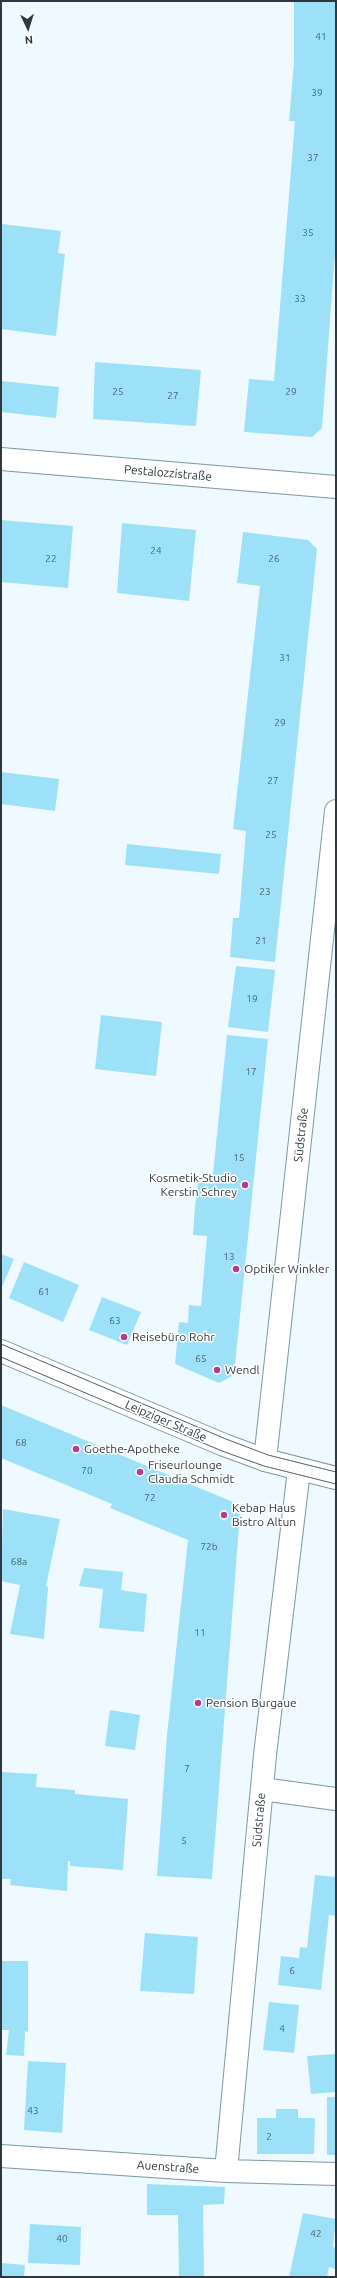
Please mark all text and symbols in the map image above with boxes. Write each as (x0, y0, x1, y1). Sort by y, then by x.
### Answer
north arrow (8, 8, 48, 48)
house number: 41 (315, 31, 327, 43)
text: N (24, 34, 33, 46)
house number: 39 (311, 87, 323, 99)
house number: 37 (307, 152, 319, 164)
house number: 35 (302, 227, 314, 239)
house number: 33 (294, 293, 306, 305)
house number: 25 (112, 386, 124, 398)
house number: 29 (285, 386, 297, 398)
house number: 27 (167, 390, 179, 402)
street label: Pestalozzistraße (123, 462, 213, 484)
house number: 24 (150, 545, 162, 557)
house number: 22 (45, 553, 57, 565)
house number: 26 (268, 553, 280, 565)
house number: 31 (279, 652, 291, 664)
house number: 29 (274, 717, 286, 729)
house number: 27 (267, 775, 279, 787)
house number: 25 (265, 829, 277, 841)
house number: 23 (259, 886, 271, 898)
house number: 21 (255, 935, 267, 947)
house number: 19 (246, 993, 258, 1005)
house number: 17 (245, 1066, 257, 1078)
street label: Südstraße (291, 1107, 311, 1163)
house number: 15 (233, 1152, 245, 1164)
place label: Kosmetik-Studio Kerstin Schrey (149, 1171, 237, 1199)
marker: Kosmetik-Studio Kerstin Schrey (240, 1180, 250, 1190)
house number: 13 (223, 1251, 235, 1263)
place label: Optiker Winkler (244, 1262, 329, 1276)
marker: Optiker Winkler (231, 1264, 241, 1274)
house number: 61 (38, 1286, 50, 1298)
house number: 63 (109, 1315, 121, 1327)
place label: Reisebüro Rohr (132, 1330, 215, 1344)
marker: Reisebüro Rohr (119, 1332, 129, 1342)
house number: 65 (195, 1353, 207, 1365)
place label: Wendl (225, 1363, 260, 1377)
marker: Wendl (212, 1365, 222, 1375)
street label: Leipziger Straße (123, 1397, 209, 1445)
house number: 68 (15, 1437, 27, 1449)
place label: Goethe-Apotheke (84, 1442, 180, 1456)
marker: Goethe-Apotheke (71, 1444, 81, 1454)
place label: Friseurlounge Claudia Schmidt (148, 1458, 234, 1486)
house number: 70 (81, 1465, 93, 1477)
marker: Friseurlounge Claudia Schmidt (135, 1467, 145, 1477)
house number: 72 (144, 1492, 156, 1504)
place label: Kebap Haus Bistro Altun (232, 1501, 296, 1529)
marker: Kebap Haus Bistro Altun (219, 1510, 229, 1520)
house number: 72b (200, 1541, 218, 1553)
house number: 68a (11, 1556, 27, 1568)
house number: 11 (194, 1627, 206, 1639)
place label: Pension Burgaue (206, 1696, 297, 1710)
marker: Pension Burgaue (193, 1698, 203, 1708)
house number: 7 (184, 1763, 190, 1775)
street label: Südstraße (249, 1792, 269, 1848)
house number: 5 (181, 1835, 187, 1847)
house number: 6 (289, 1965, 295, 1977)
house number: 4 (279, 2023, 285, 2035)
house number: 43 (27, 2105, 39, 2117)
house number: 2 (266, 2131, 272, 2143)
street label: Auenstraße (136, 2158, 200, 2176)
house number: 42 (310, 2228, 322, 2240)
house number: 40 (56, 2233, 68, 2245)

